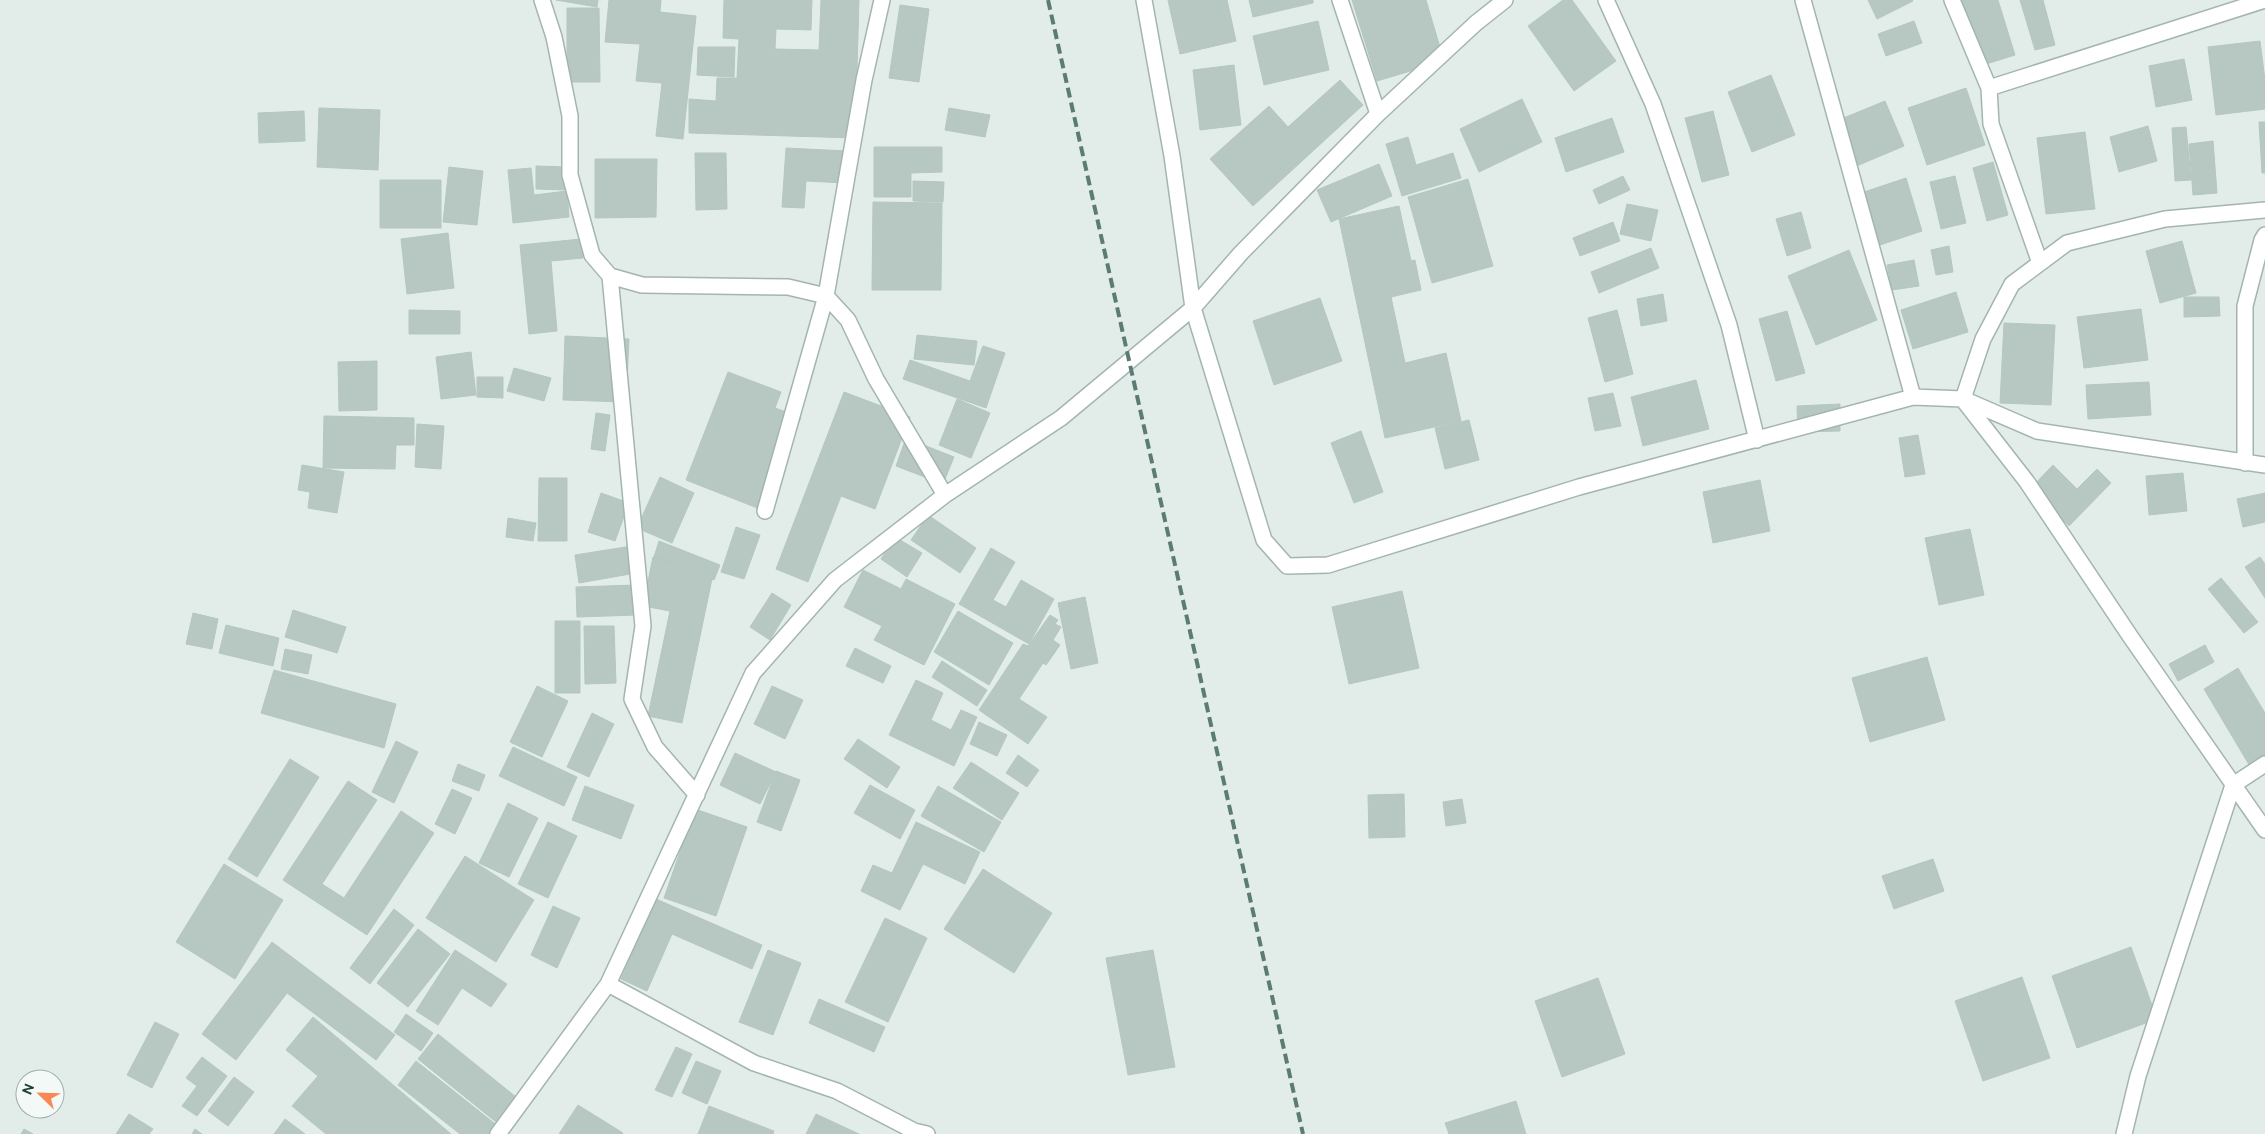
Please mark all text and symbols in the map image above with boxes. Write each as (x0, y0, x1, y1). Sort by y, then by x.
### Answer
north arrow (15, 1069, 65, 1119)
text: N (19, 1081, 37, 1097)

